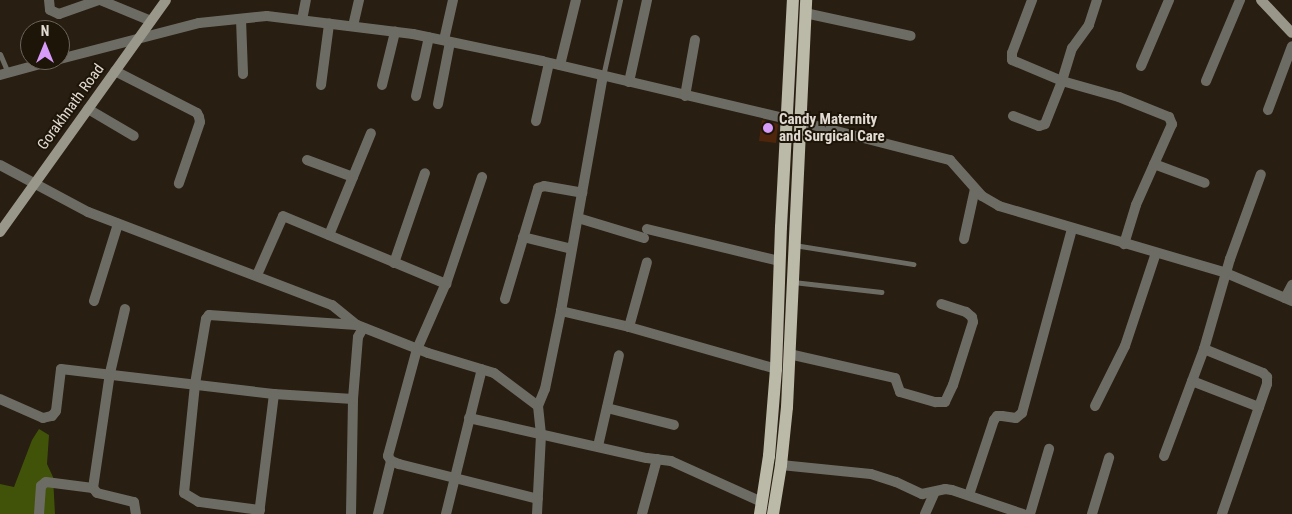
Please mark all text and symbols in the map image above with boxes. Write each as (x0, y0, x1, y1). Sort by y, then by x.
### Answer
north arrow (20, 20, 70, 70)
text: N (41, 23, 49, 39)
street label: Gorakhnath Road (34, 61, 108, 153)
place label: Candy Maternity and Surgical Care (779, 110, 885, 145)
marker: Candy Maternity and Surgical Care (761, 121, 775, 135)

